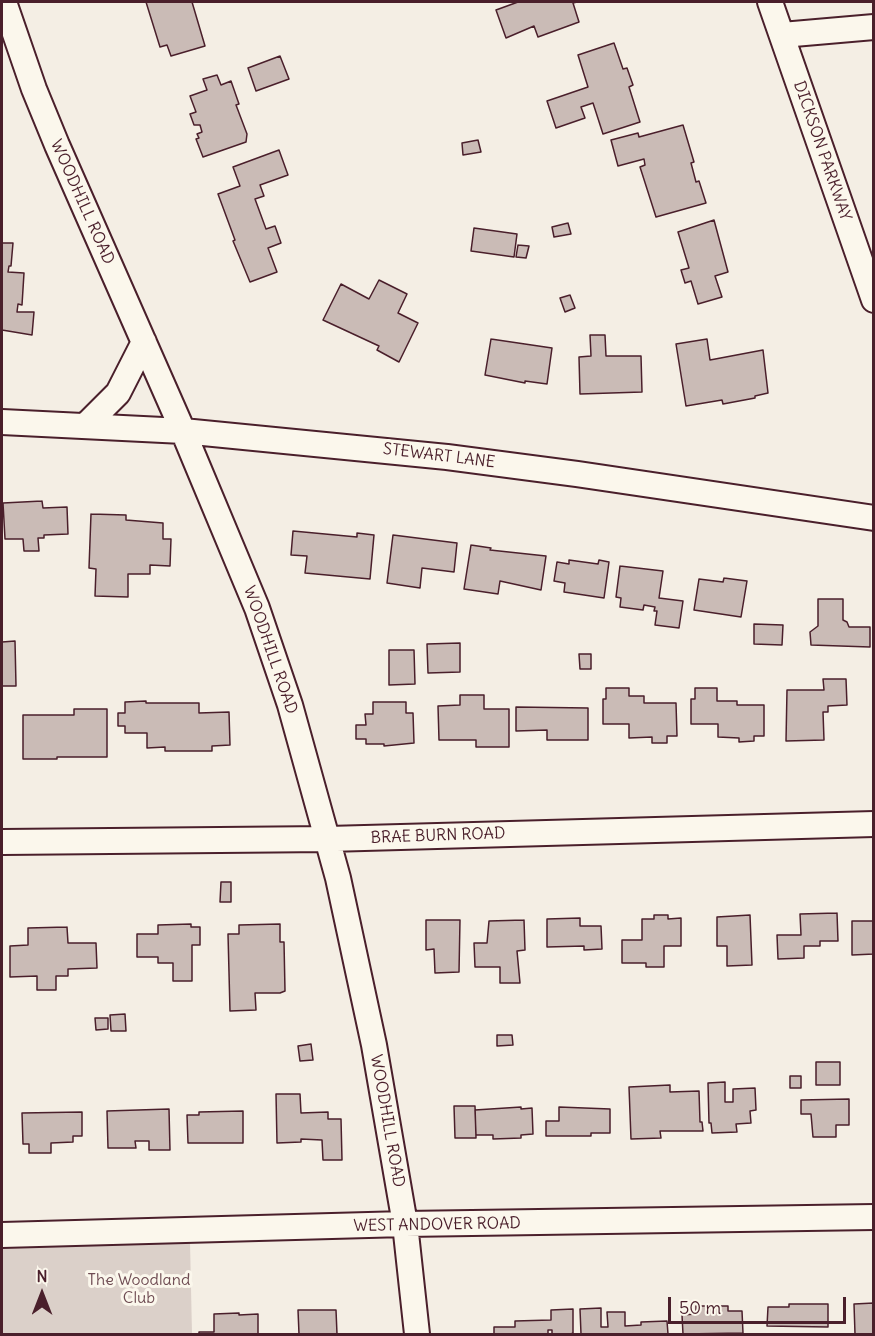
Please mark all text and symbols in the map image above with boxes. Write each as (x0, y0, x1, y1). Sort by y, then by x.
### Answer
street label: DICKSON PARKWAY (789, 79, 855, 223)
street label: WOODHILL ROAD (46, 137, 118, 267)
street label: STEWART LANE (382, 440, 496, 472)
street label: WOODHILL ROAD (239, 583, 301, 717)
street label: BRAE BURN ROAD (370, 824, 506, 848)
street label: WOODHILL ROAD (366, 1053, 408, 1189)
street label: WEST ANDOVER ROAD (353, 1214, 521, 1236)
north arrow (12, 1264, 72, 1324)
text: N (36, 1266, 48, 1286)
park label: The Woodland Club (88, 1270, 190, 1308)
scale bar (671, 1285, 850, 1323)
text: 50 m (679, 1296, 721, 1319)

